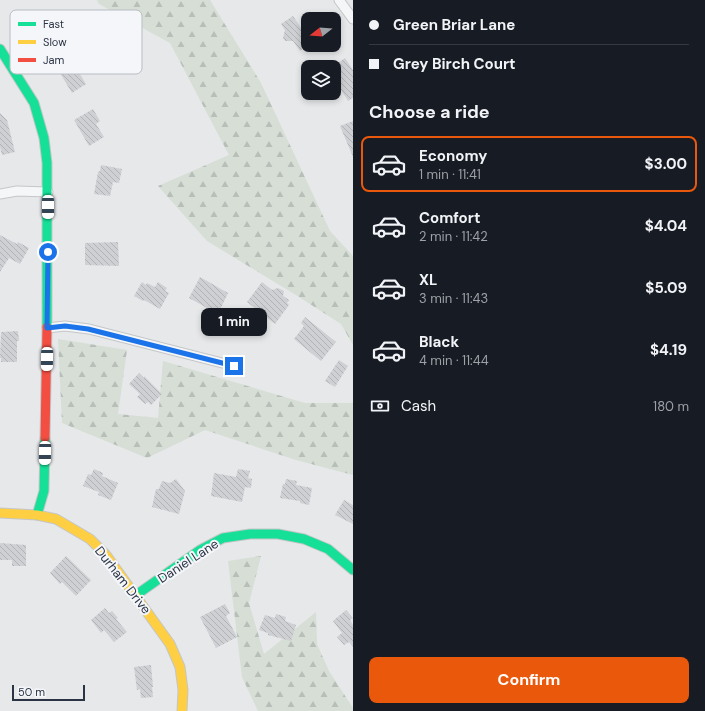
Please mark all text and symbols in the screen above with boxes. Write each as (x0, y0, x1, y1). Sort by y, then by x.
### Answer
legend (10, 10, 142, 74)
north arrow (301, 12, 341, 52)
map controls (301, 12, 341, 100)
text: Green Briar Lane (393, 15, 515, 35)
text: Fast (43, 17, 64, 31)
text: Slow (43, 35, 67, 49)
text: Jam (43, 53, 64, 67)
text: Grey Birch Court (393, 54, 516, 74)
button: layers (301, 60, 341, 100)
text: Choose a ride (369, 100, 490, 124)
icon: car (371, 146, 407, 182)
text: Economy (419, 146, 487, 166)
text: $3.00 (645, 154, 687, 174)
text: 1 min · 11:41 (419, 166, 481, 183)
car (42, 195, 54, 219)
icon: car (371, 208, 407, 244)
text: Comfort (419, 208, 480, 228)
text: $4.04 (645, 216, 687, 236)
text: 2 min · 11:42 (419, 228, 488, 245)
route start (39, 243, 57, 261)
icon: car (371, 270, 407, 306)
text: XL (419, 270, 437, 290)
text: $5.09 (645, 278, 687, 298)
text: 3 min · 11:43 (419, 290, 488, 307)
callout: 1 min (201, 308, 267, 336)
text: 1 min (218, 313, 250, 330)
icon: car (371, 332, 407, 368)
text: Black (419, 332, 459, 352)
text: $4.19 (650, 340, 687, 360)
car (41, 347, 53, 371)
text: 4 min · 11:44 (419, 352, 489, 369)
route end (225, 357, 243, 375)
icon: cash (369, 395, 391, 417)
text: Cash (401, 396, 436, 416)
text: 180 m (653, 398, 689, 415)
car (39, 441, 51, 465)
street label: Daniel Lane (154, 535, 222, 587)
street label: Durham Drive (91, 543, 155, 617)
button: Confirm (369, 657, 689, 703)
scale bar (12, 683, 85, 702)
text: 50 m (18, 685, 45, 699)

